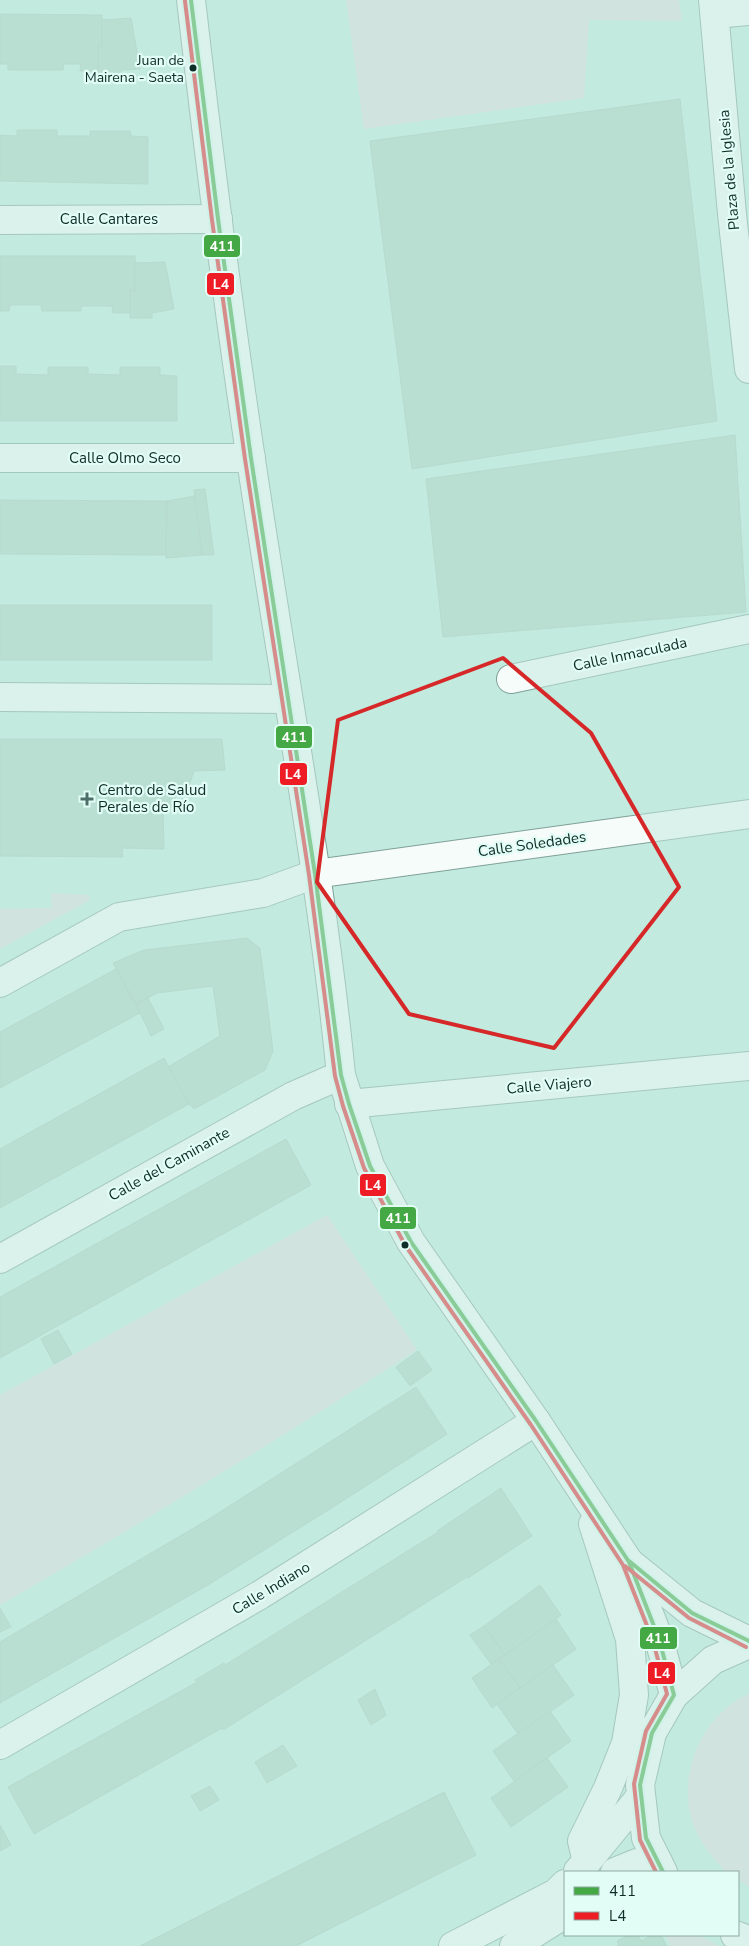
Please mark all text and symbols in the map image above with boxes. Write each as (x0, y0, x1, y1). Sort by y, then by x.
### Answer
place label: Juan de Mairena - Saeta (85, 51, 184, 87)
marker: Juan de Mairena - Saeta (188, 63, 198, 73)
street label: Plaza de la Iglesia (714, 109, 744, 231)
street label: Calle Cantares (60, 209, 158, 229)
line badge: 411 (203, 234, 241, 258)
text: 411 (209, 237, 235, 256)
line badge: L4 (206, 272, 235, 296)
text: L4 (213, 275, 230, 294)
street label: Calle Olmo Seco (69, 448, 181, 468)
street label: Calle Inmaculada (571, 632, 689, 676)
line badge: 411 (275, 725, 313, 749)
text: 411 (281, 728, 307, 747)
line badge: L4 (279, 762, 308, 786)
text: L4 (285, 765, 302, 784)
place label: Centro de Salud Perales de Río (98, 780, 206, 817)
marker: Centro de Salud Perales de Río (80, 792, 94, 806)
street label: Calle Soledades (477, 827, 587, 861)
street label: Calle Viajero (506, 1071, 592, 1099)
street label: Calle del Caminante (105, 1122, 233, 1206)
line badge: L4 (359, 1173, 387, 1197)
text: L4 (365, 1176, 382, 1195)
line badge: 411 (379, 1206, 417, 1230)
text: 411 (385, 1209, 411, 1228)
unlabelled marker (400, 1240, 410, 1250)
street label: Calle Indiano (228, 1557, 314, 1619)
line badge: 411 (639, 1626, 678, 1650)
text: 411 (645, 1629, 671, 1648)
line badge: L4 (647, 1661, 676, 1685)
text: L4 (654, 1664, 671, 1683)
legend (564, 1871, 739, 1936)
text: 411 (609, 1881, 636, 1901)
text: L4 (609, 1906, 626, 1926)

